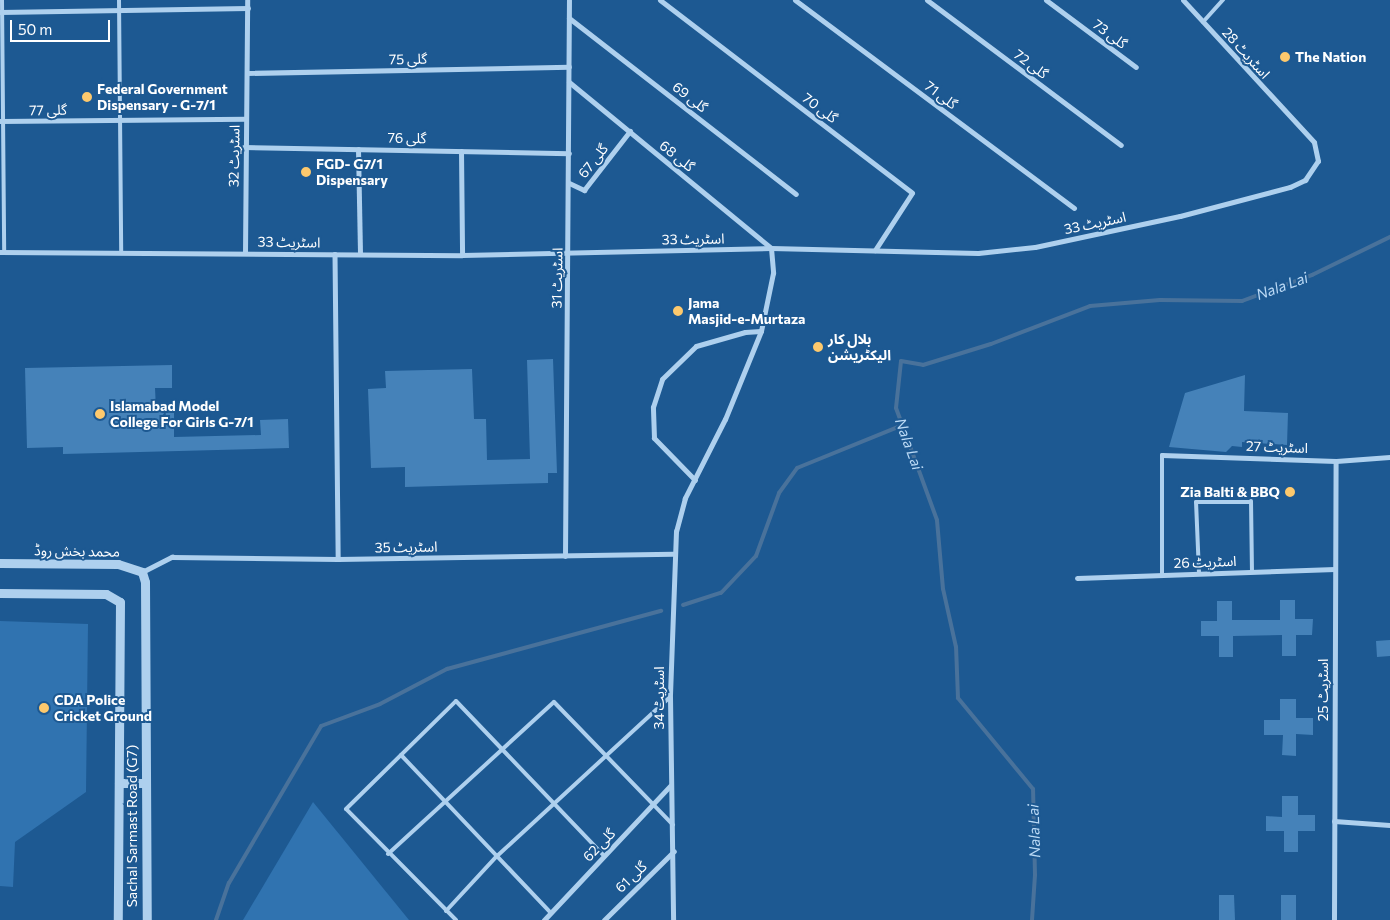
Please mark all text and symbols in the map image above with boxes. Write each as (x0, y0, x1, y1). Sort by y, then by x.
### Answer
scale bar (12, 10, 112, 42)
street label: گلی 73 (1090, 16, 1130, 52)
text: 50 m (18, 20, 52, 38)
street label: اسٹریٹ 28 (1219, 24, 1273, 82)
street label: گلی 72 (1011, 46, 1051, 82)
place label: The Nation (1295, 49, 1366, 65)
street label: گلی 75 (389, 50, 427, 68)
marker: The Nation (1279, 51, 1291, 63)
street label: گلی 71 (921, 77, 961, 113)
street label: گلی 69 (669, 78, 711, 116)
place label: Federal Government Dispensary - G-7/1 (97, 81, 228, 114)
street label: گلی 70 (799, 89, 841, 127)
marker: Federal Government Dispensary - G-7/1 (81, 91, 93, 103)
street label: گلی 77 (29, 101, 67, 119)
street label: اسٹریٹ 32 (225, 125, 243, 187)
street label: گلی 76 (387, 129, 427, 147)
street label: گلی 68 (656, 137, 698, 175)
street label: گلی 67 (574, 141, 612, 181)
place label: FGD- G7/1 Dispensary (316, 156, 388, 188)
marker: FGD- G7/1 Dispensary (300, 166, 312, 178)
street label: اسٹریٹ 33 (1063, 208, 1127, 238)
street label: اسٹریٹ 33 (661, 230, 725, 248)
street label: اسٹریٹ 33 (257, 233, 321, 251)
street label: اسٹریٹ 31 (548, 247, 566, 309)
water label: Nala Lai (1254, 268, 1310, 304)
place label: Jama Masjid-e-Murtaza (688, 295, 805, 328)
marker: Jama Masjid-e-Murtaza (672, 305, 684, 317)
place label: بلال کار الیکٹریشن (828, 331, 891, 364)
marker: بلال کار الیکٹریشن (812, 341, 824, 353)
place label: Islamabad Model College For Girls G-7/1 (110, 398, 254, 431)
marker: Islamabad Model College For Girls G-7/1 (94, 408, 106, 420)
water label: Nala Lai (891, 416, 927, 472)
street label: اسٹریٹ 27 (1246, 438, 1308, 456)
place label: Zia Balti & BBQ (1180, 484, 1280, 500)
marker: Zia Balti & BBQ (1284, 486, 1296, 498)
street label: اسٹریٹ 35 (374, 538, 438, 556)
street label: محمد بخش روڈ (34, 542, 120, 560)
street label: اسٹریٹ 26 (1173, 553, 1237, 571)
street label: اسٹریٹ 25 (1315, 659, 1331, 721)
street label: اسٹریٹ 34 (651, 666, 667, 730)
place label: CDA Police Cricket Ground (54, 692, 152, 724)
marker: CDA Police Cricket Ground (38, 702, 50, 714)
street label: Sachal Sarmast Road (G7) (124, 745, 140, 907)
water label: Nala Lai (1024, 804, 1044, 858)
street label: گلی 62 (579, 825, 619, 865)
street label: گلی 61 (612, 858, 650, 896)

